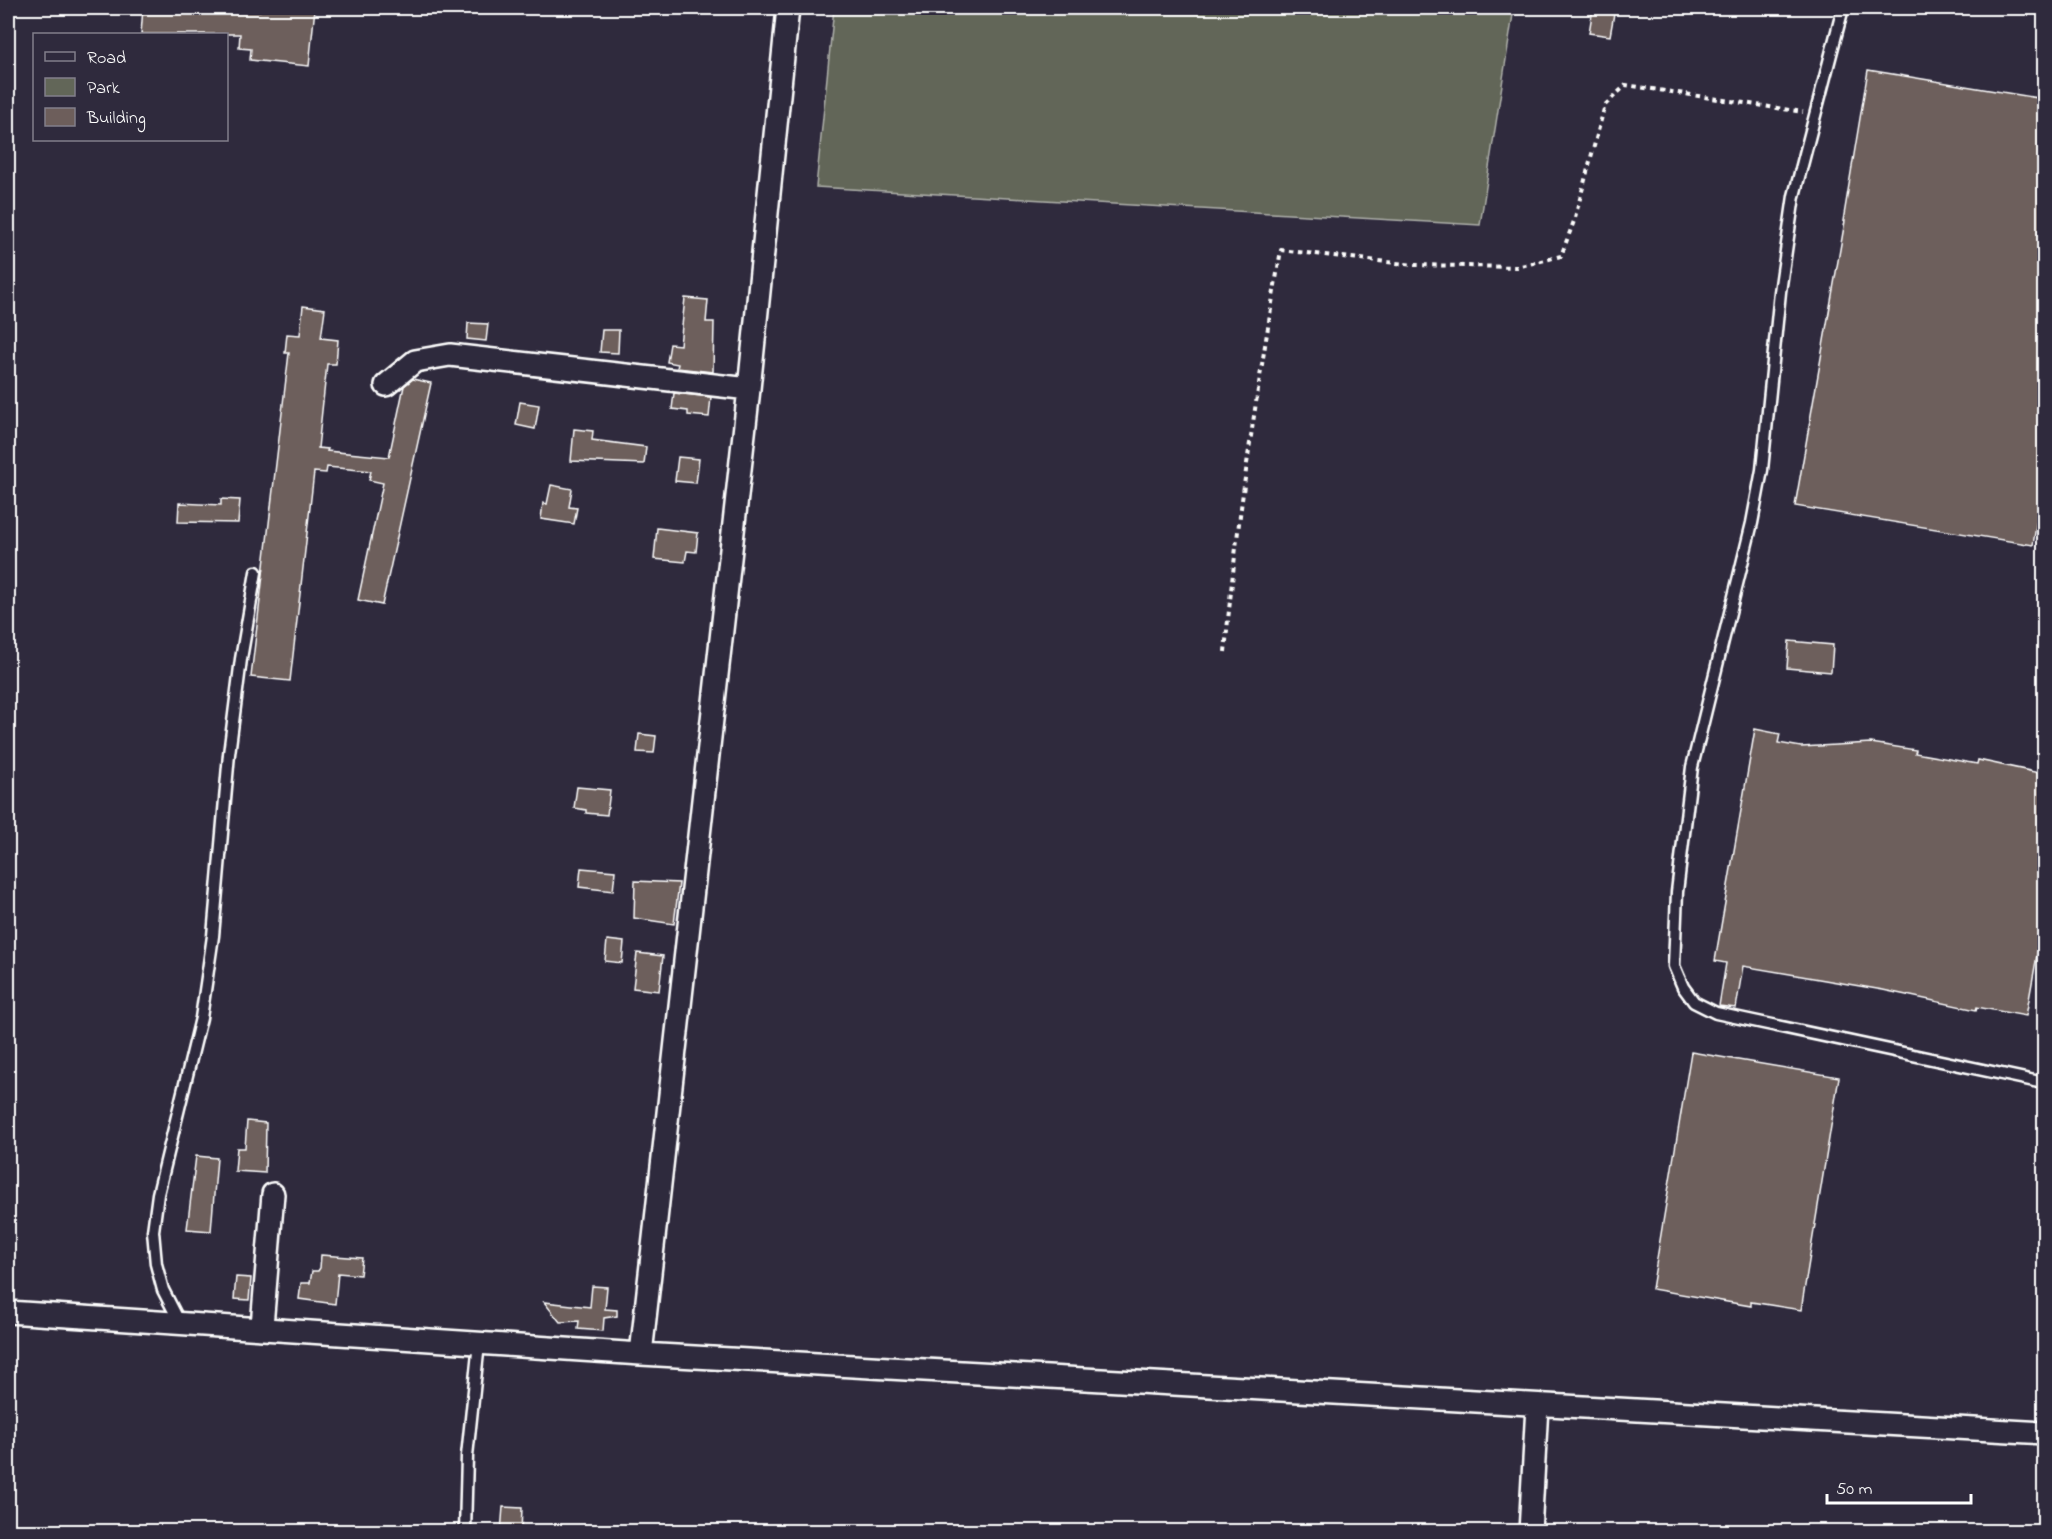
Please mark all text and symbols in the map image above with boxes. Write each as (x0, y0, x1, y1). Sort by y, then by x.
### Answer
legend (33, 33, 228, 141)
text: Road (87, 46, 126, 72)
text: Park (87, 76, 120, 102)
text: Building (86, 106, 146, 133)
scale bar (1827, 1467, 1971, 1505)
text: 50 m (1836, 1477, 1873, 1503)

